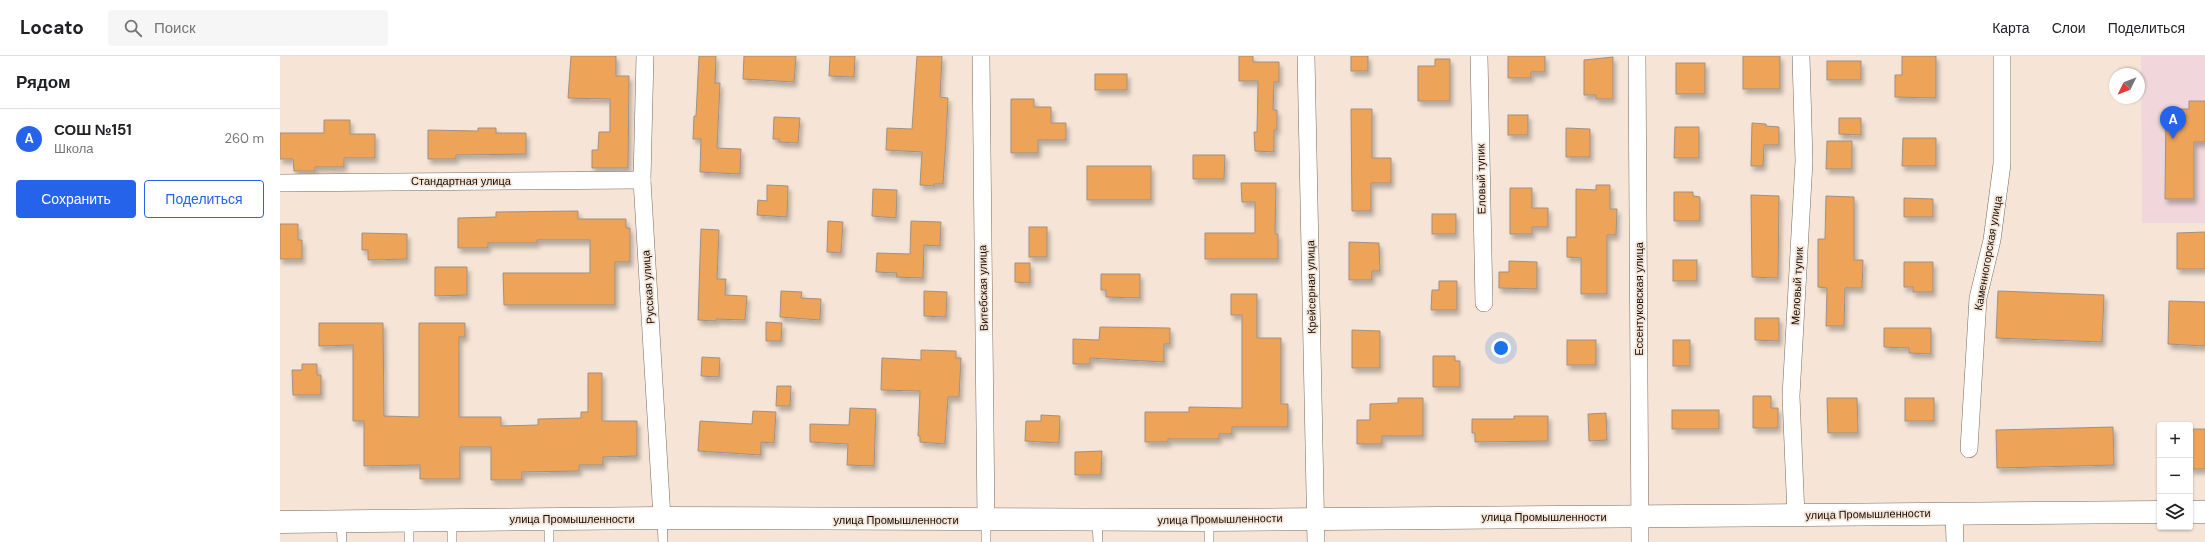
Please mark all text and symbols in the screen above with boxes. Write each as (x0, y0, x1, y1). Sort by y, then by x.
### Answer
search box (108, 10, 388, 46)
text: Locato (20, 15, 84, 40)
icon: search (122, 17, 144, 39)
text: Поиск (154, 18, 195, 38)
text: Карта (1992, 19, 2030, 37)
text: Слои (2052, 19, 2086, 37)
text: Поделиться (2108, 19, 2185, 37)
north arrow (2109, 68, 2145, 104)
text: Рядом (16, 71, 71, 93)
pin: A (2160, 106, 2186, 139)
text: СОШ №151 (54, 120, 132, 140)
text: A (24, 130, 34, 147)
text: 260 m (224, 130, 264, 147)
text: Школа (54, 140, 94, 157)
street label: Еловый тупик (1473, 144, 1489, 214)
street label: Стандартная улица (411, 174, 512, 188)
button: Сохранить (16, 180, 136, 218)
button: Поделиться (144, 180, 264, 218)
street label: Каменногорская улица (1971, 194, 2005, 311)
street label: Крейсерная улица (1303, 239, 1319, 334)
street label: Ессентуковская улица (1632, 241, 1646, 356)
street label: Витебская улица (975, 244, 991, 331)
street label: Меловый тупик (1788, 246, 1806, 325)
street label: Русская улица (638, 249, 658, 324)
your location (1491, 338, 1511, 358)
map controls (2157, 422, 2193, 530)
button: + (2157, 422, 2193, 458)
button: − (2157, 458, 2193, 494)
button: layers (2157, 494, 2193, 530)
street label: улица Промышленности (1805, 506, 1931, 522)
street label: улица Промышленности (1481, 510, 1607, 524)
street label: улица Промышленности (1157, 511, 1283, 527)
street label: улица Промышленности (509, 512, 635, 526)
street label: улица Промышленности (833, 513, 959, 527)

